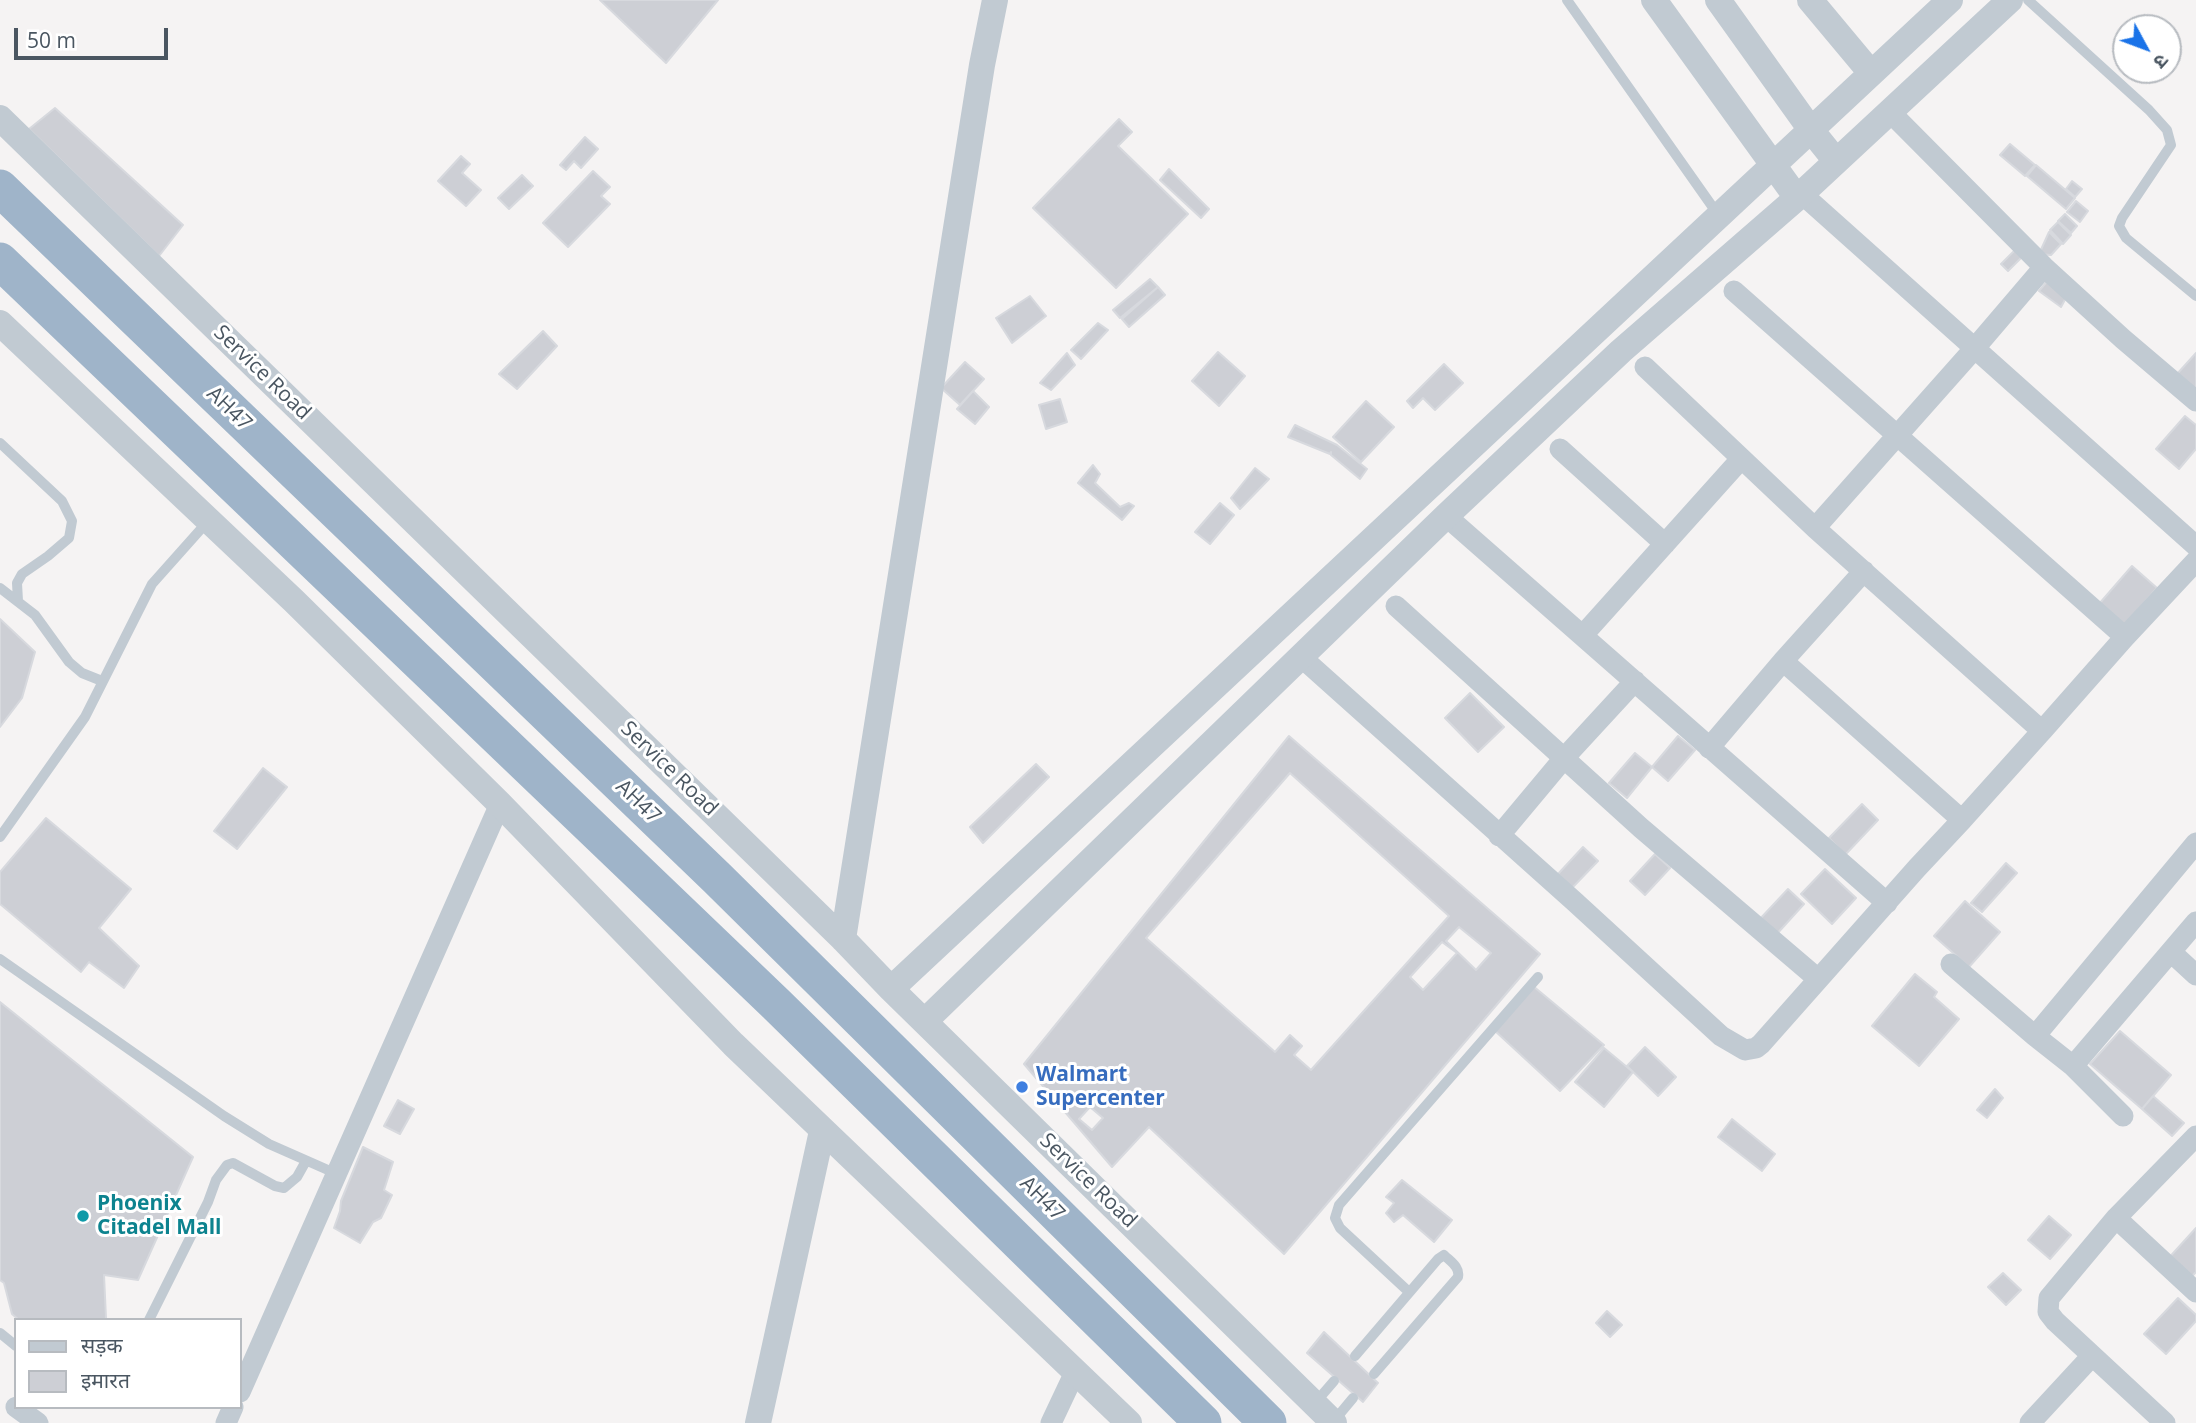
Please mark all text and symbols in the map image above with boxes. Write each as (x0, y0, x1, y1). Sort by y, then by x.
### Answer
scale bar (18, 14, 172, 58)
north arrow (2112, 14, 2182, 84)
text: 50 m (27, 26, 76, 54)
text: उ (2148, 49, 2175, 74)
street label: Service Road (208, 320, 316, 426)
street label: AH47 (201, 382, 257, 436)
street label: Service Road (615, 716, 723, 822)
street label: AH47 (610, 775, 666, 829)
place label: Walmart Supercenter (1036, 1062, 1165, 1112)
marker: Walmart Supercenter (1014, 1079, 1030, 1095)
street label: Service Road (1034, 1128, 1142, 1234)
street label: AH47 (1014, 1171, 1070, 1227)
place label: Phoenix Citadel Mall (97, 1191, 221, 1241)
marker: Phoenix Citadel Mall (75, 1208, 91, 1224)
legend (14, 1318, 242, 1409)
text: सड़क (81, 1331, 123, 1359)
text: इमारत (81, 1366, 130, 1394)

